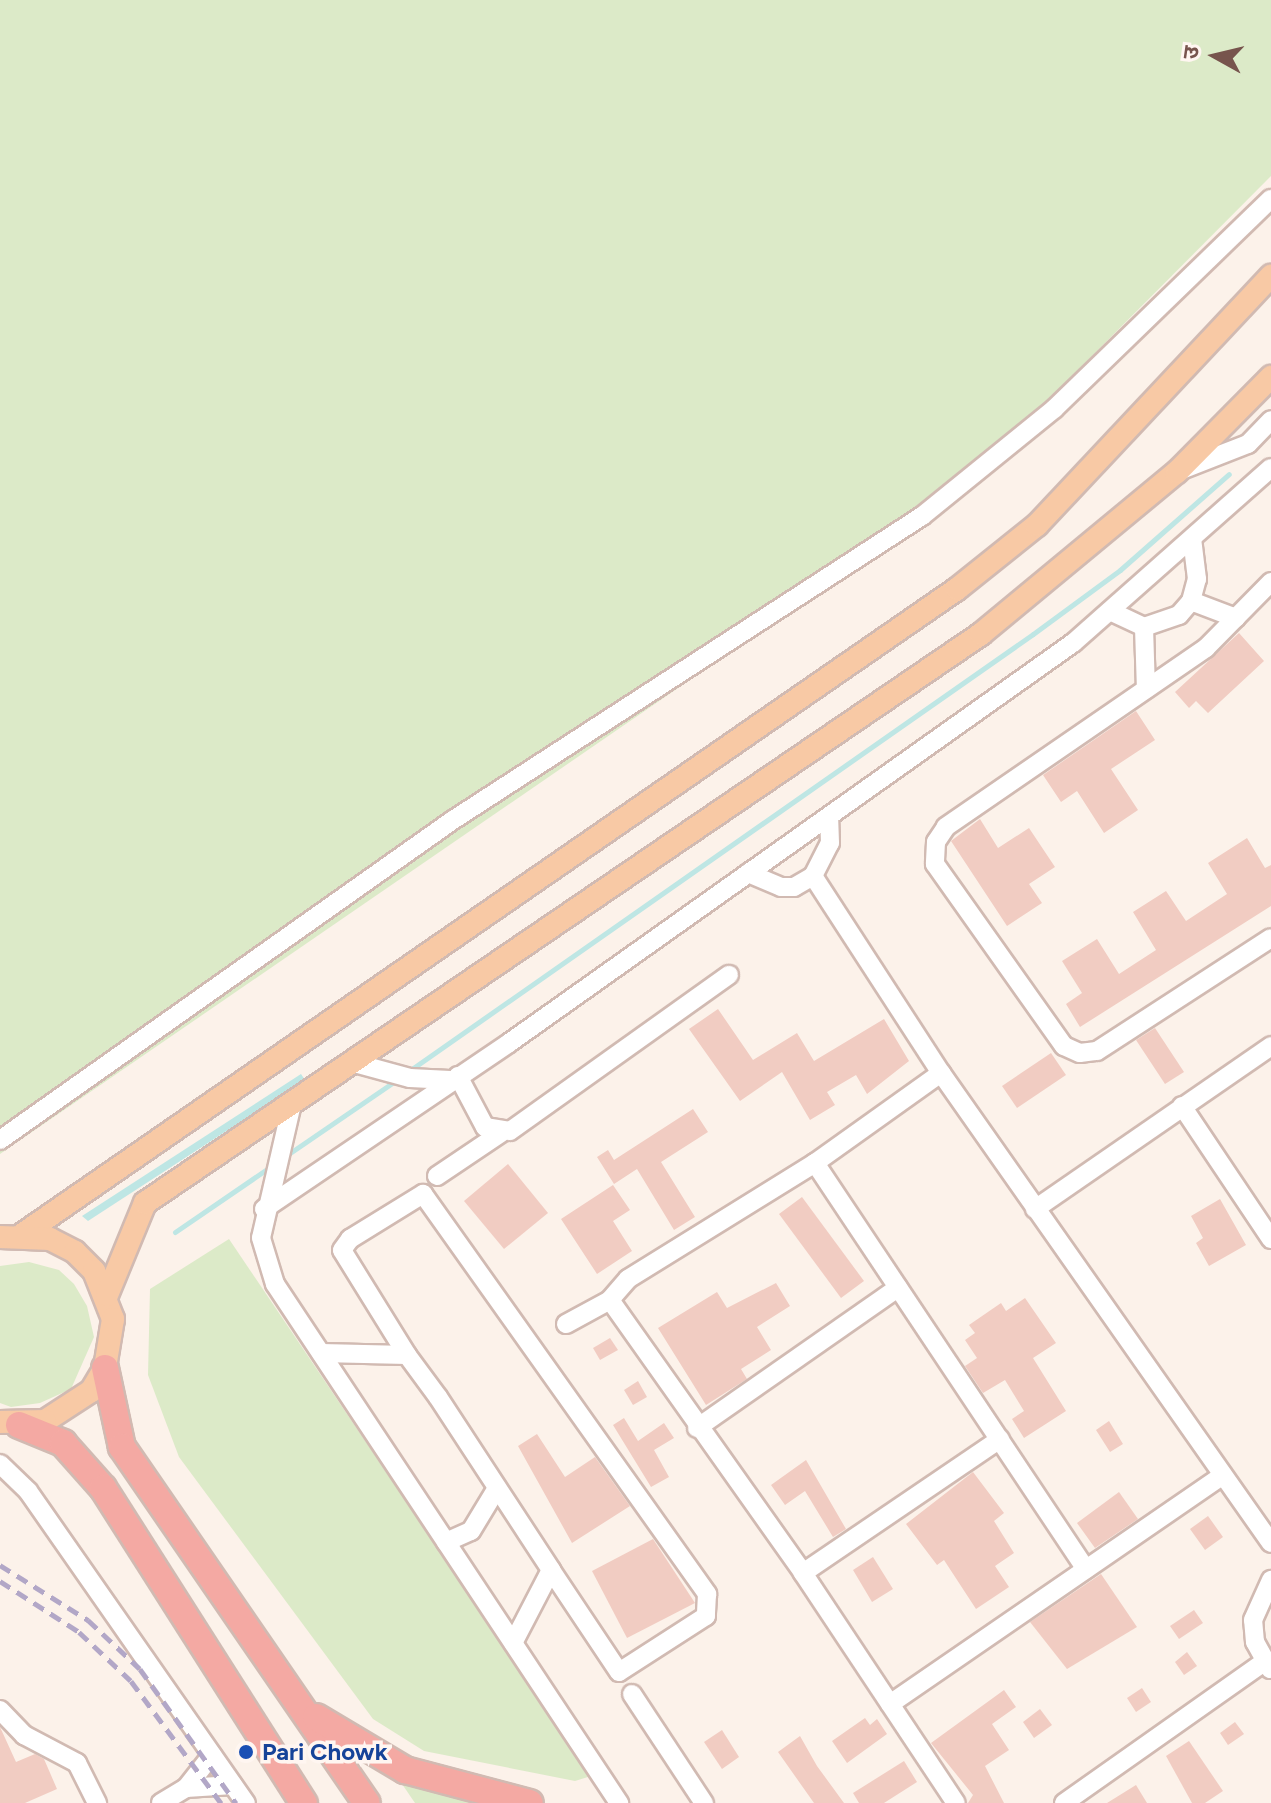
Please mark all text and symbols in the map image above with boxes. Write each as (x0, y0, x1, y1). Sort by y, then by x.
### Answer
north arrow (1175, 16, 1255, 96)
text: उ (1176, 44, 1205, 61)
place label: Pari Chowk (262, 1738, 388, 1766)
marker: Pari Chowk (237, 1743, 255, 1761)

